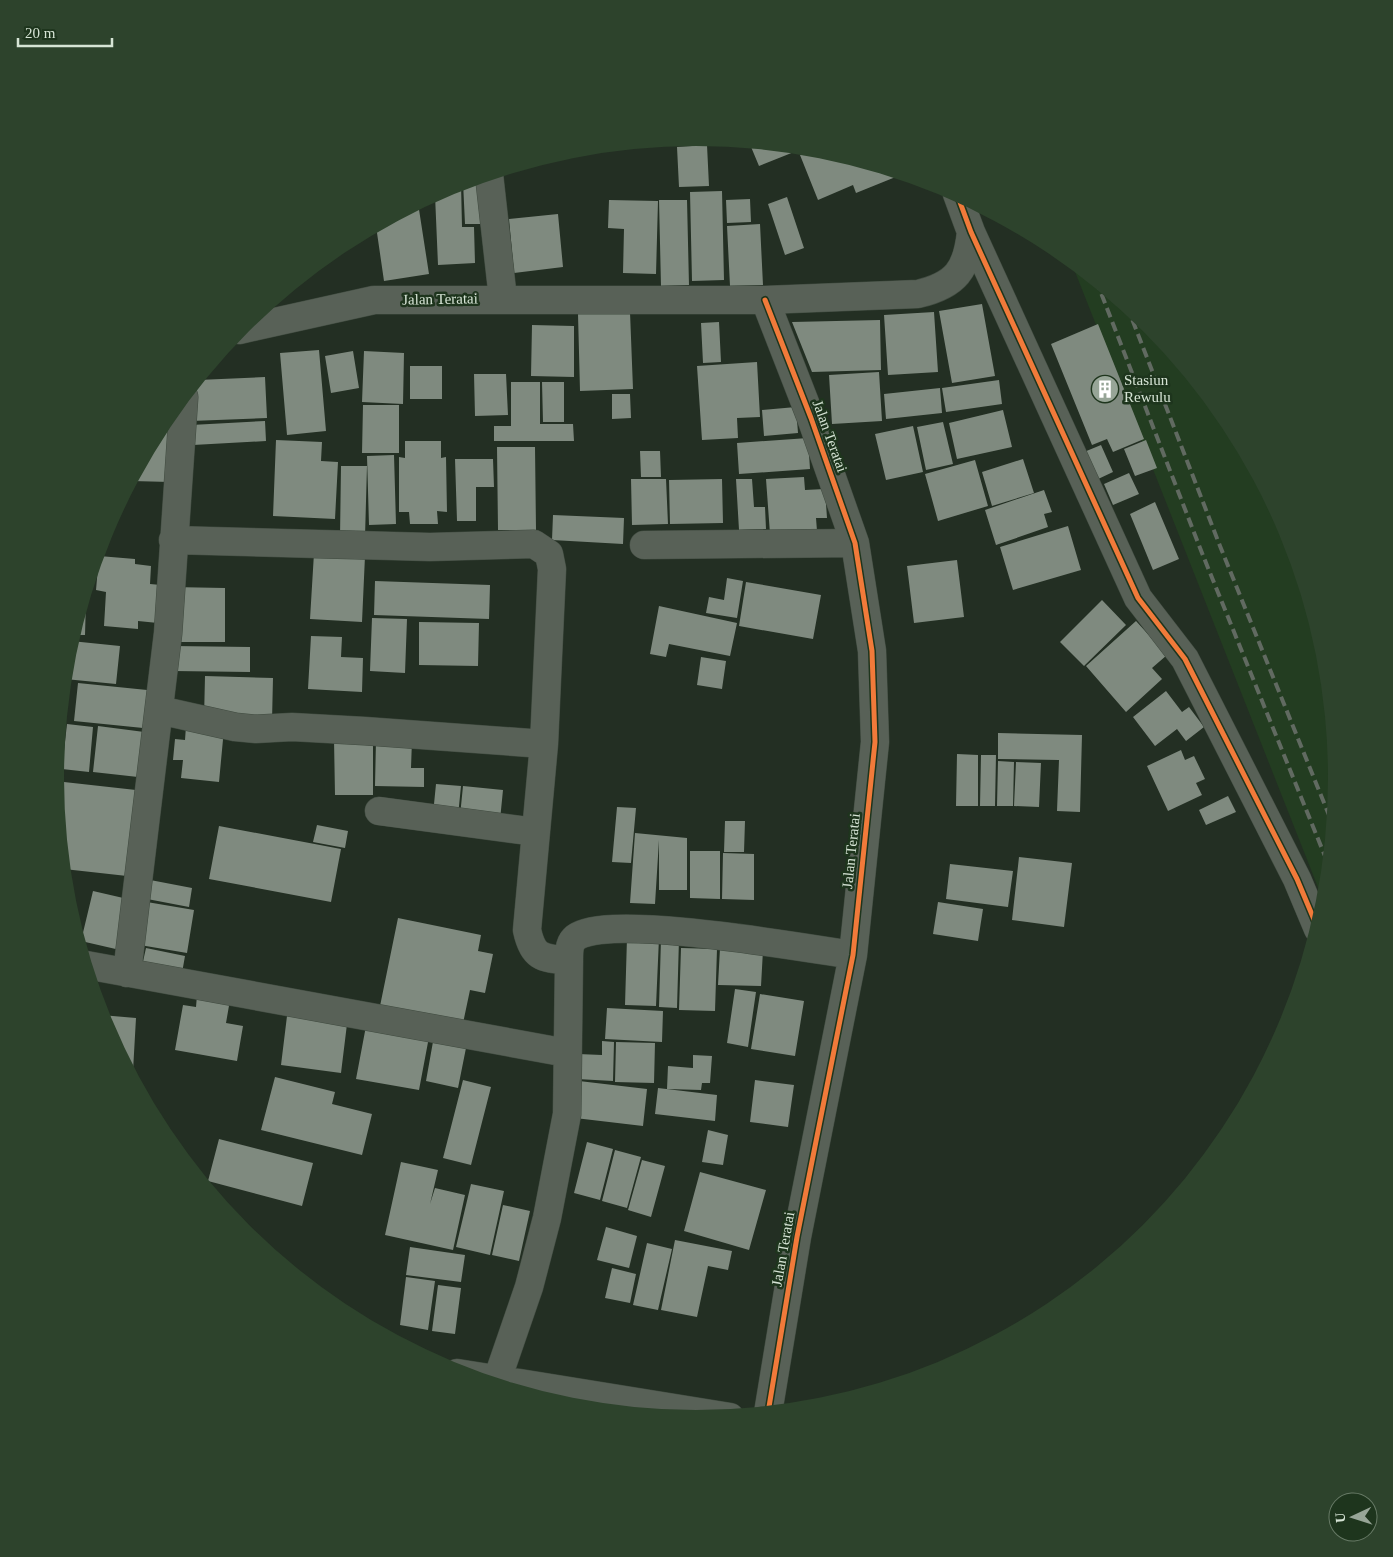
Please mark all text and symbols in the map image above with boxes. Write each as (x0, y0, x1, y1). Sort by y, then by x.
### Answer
scale bar (18, 15, 111, 47)
text: 20 m (25, 25, 56, 41)
street label: Jalan Teratai (402, 290, 478, 308)
place label: Stasiun Rewulu (1124, 372, 1171, 405)
building icon: Stasiun Rewulu (1090, 374, 1120, 404)
street label: Jalan Teratai (810, 398, 850, 474)
street label: Jalan Teratai (839, 813, 863, 889)
street label: Jalan Teratai (769, 1210, 797, 1288)
north arrow (1328, 1492, 1378, 1542)
text: U (1333, 1512, 1348, 1523)

